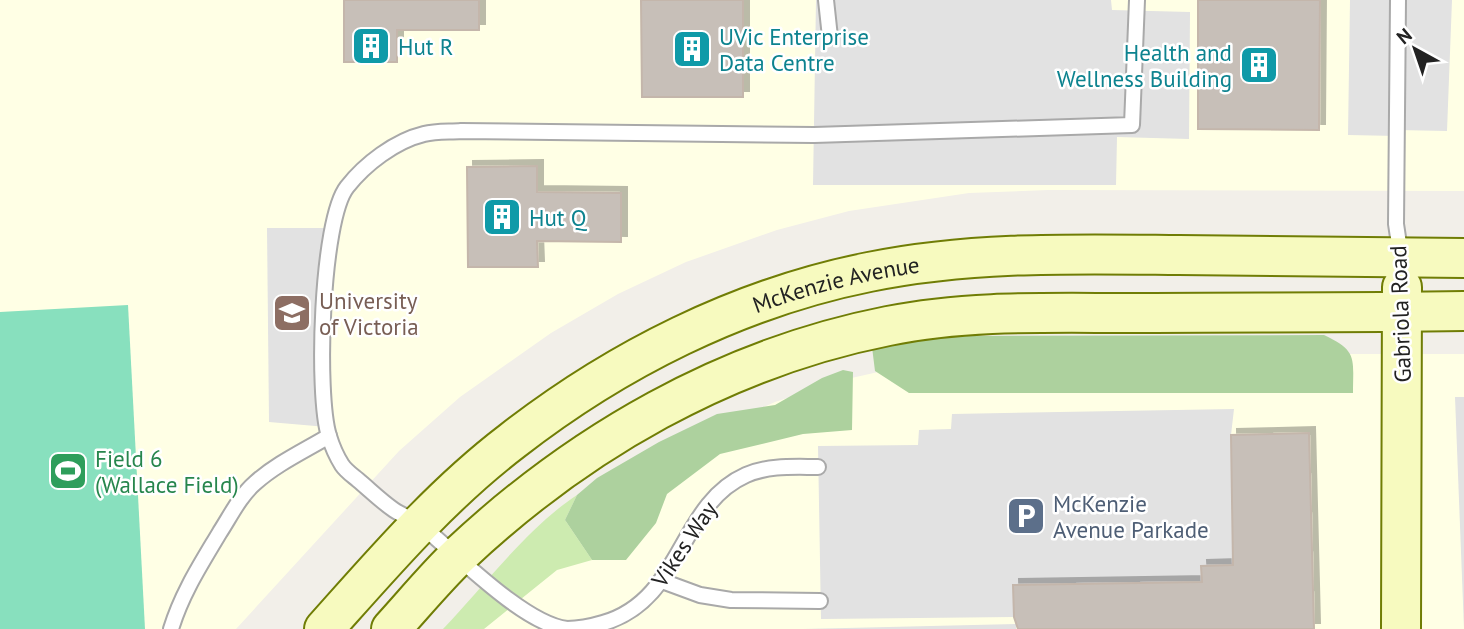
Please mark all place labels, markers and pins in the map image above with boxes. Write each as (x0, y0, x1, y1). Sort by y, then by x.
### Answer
place label: UVic Enterprise Data Centre (719, 22, 869, 77)
building icon: Hut R (350, 25, 392, 67)
building icon: UVic Enterprise Data Centre (671, 28, 713, 70)
place label: Hut R (398, 32, 453, 61)
place label: Health and Wellness Building (1057, 38, 1232, 93)
building icon: Health and Wellness Building (1238, 44, 1280, 86)
building icon: Hut Q (481, 196, 523, 238)
place label: Hut Q (529, 203, 588, 232)
place label: University of Victoria (319, 286, 419, 341)
school or university icon: University of Victoria (271, 292, 313, 334)
place label: Field 6 (Wallace Field) (95, 444, 239, 499)
sports icon: Field 6 (Wallace Field) (47, 450, 89, 492)
place label: McKenzie Avenue Parkade (1053, 489, 1209, 544)
parking icon: McKenzie Avenue Parkade (1005, 495, 1047, 537)

